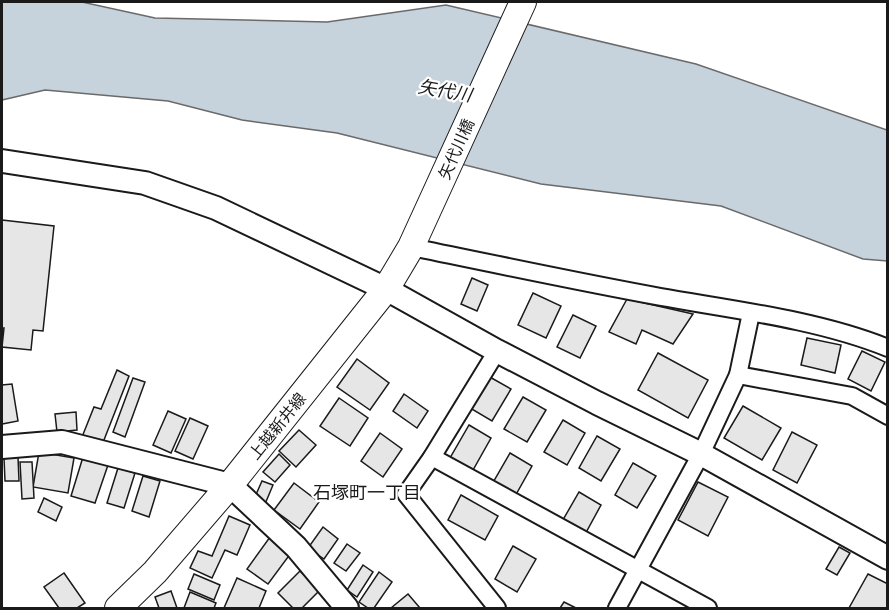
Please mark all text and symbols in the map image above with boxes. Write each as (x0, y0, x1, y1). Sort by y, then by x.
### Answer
water label: 矢代川 (417, 75, 475, 105)
street label: 矢代川橋 (435, 116, 477, 182)
street label: 上越新井線 (245, 389, 309, 463)
district label: 石塚町一丁目 (313, 482, 421, 502)

